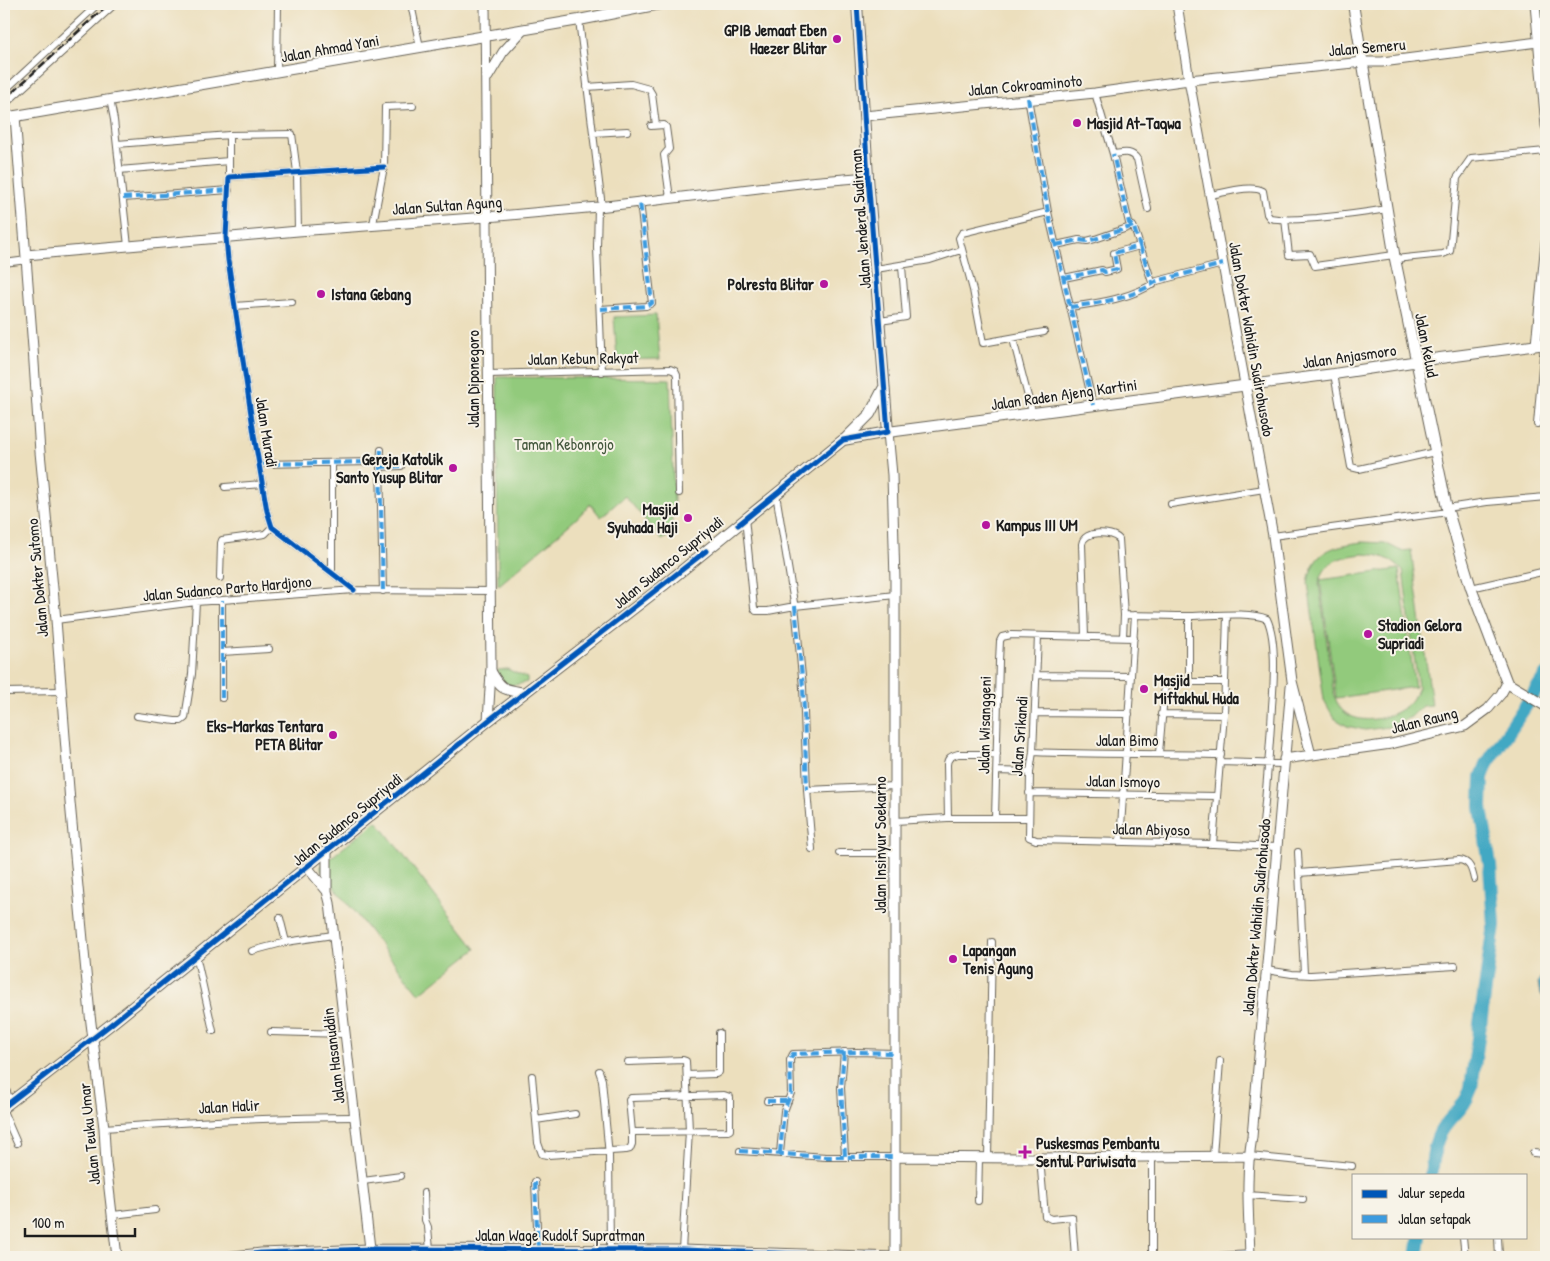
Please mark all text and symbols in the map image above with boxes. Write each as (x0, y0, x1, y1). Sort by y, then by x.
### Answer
place label: GPIB Jemaat Eben Haezer Blitar (724, 19, 828, 59)
street label: Jalan Ahmad Yani (279, 29, 381, 67)
marker: GPIB Jemaat Eben Haezer Blitar (831, 33, 843, 45)
street label: Jalan Semeru (1328, 33, 1407, 61)
street label: Jalan Cokroaminoto (967, 69, 1084, 101)
place label: Masjid At-Taqwa (1087, 112, 1182, 135)
marker: Masjid At-Taqwa (1071, 117, 1083, 129)
street label: Jalan Jenderal Sudirman (844, 148, 876, 290)
street label: Jalan Sultan Agung (391, 190, 503, 220)
street label: Jalan Dokter Wahidin Sudirohusodo (1224, 240, 1280, 439)
place label: Polresta Blitar (728, 273, 815, 295)
marker: Polresta Blitar (818, 278, 830, 290)
place label: Istana Gebang (331, 283, 411, 306)
marker: Istana Gebang (315, 288, 327, 300)
street label: Jalan Kelud (1410, 311, 1444, 379)
street label: Jalan Diponegoro (462, 330, 484, 428)
street label: Jalan Anjasmoro (1301, 338, 1398, 373)
street label: Jalan Kebun Rakyat (527, 346, 639, 370)
street label: Jalan Raden Ajeng Kartini (989, 373, 1139, 415)
street label: Jalan Muradi (251, 395, 283, 469)
park label: Taman Kebonrojo (514, 433, 614, 455)
place label: Gereja Katolik Santo Yusup Blitar (336, 448, 444, 489)
marker: Gereja Katolik Santo Yusup Blitar (447, 462, 459, 474)
place label: Masjid Syuhada Haji (607, 498, 679, 539)
street label: Jalan Sudanco Supriyadi (608, 510, 728, 614)
marker: Masjid Syuhada Haji (682, 512, 694, 524)
place label: Kampus III UM (996, 514, 1078, 537)
street label: Jalan Dokter Sutomo (21, 517, 53, 638)
marker: Kampus III UM (980, 519, 992, 531)
street label: Jalan Sudanco Parto Hardjono (142, 570, 313, 606)
place label: Stadion Gelora Supriadi (1378, 614, 1462, 655)
marker: Stadion Gelora Supriadi (1362, 628, 1374, 640)
place label: Masjid Miftakhul Huda (1154, 669, 1239, 709)
street label: Jalan Wisanggeni (972, 676, 996, 774)
marker: Masjid Miftakhul Huda (1138, 683, 1150, 695)
street label: Jalan Srikandi (1005, 695, 1033, 777)
street label: Jalan Raung (1388, 701, 1460, 739)
place label: Eks-Markas Tentara PETA Blitar (207, 715, 324, 755)
marker: Eks-Markas Tentara PETA Blitar (327, 729, 339, 741)
street label: Jalan Bimo (1096, 729, 1159, 751)
street label: Jalan Sudanco Supriyadi (287, 767, 407, 871)
street label: Jalan Ismoyo (1086, 769, 1161, 793)
street label: Jalan Insinyur Soekarno (869, 776, 891, 914)
street label: Jalan Abiyoso (1112, 817, 1190, 841)
street label: Jalan Dokter Wahidin Sudirohusodo (1236, 817, 1276, 1016)
place label: Lapangan Tenis Agung (962, 939, 1033, 980)
marker: Lapangan Tenis Agung (947, 953, 959, 965)
street label: Jalan Hasanuddin (316, 1007, 350, 1105)
street label: Jalan Teuku Umar (73, 1082, 105, 1186)
street label: Jalan Halir (198, 1093, 260, 1119)
place label: Puskesmas Pembantu Sentul Pariwisata (1036, 1132, 1160, 1172)
marker: Puskesmas Pembantu Sentul Pariwisata (1018, 1145, 1032, 1159)
legend (1352, 1174, 1528, 1238)
text: Jalur sepeda (1398, 1182, 1465, 1203)
scale bar (25, 1206, 135, 1238)
text: Jalan setapak (1398, 1208, 1471, 1229)
text: 100 m (32, 1212, 65, 1233)
street label: Jalan Wage Rudolf Supratman (475, 1224, 645, 1246)

